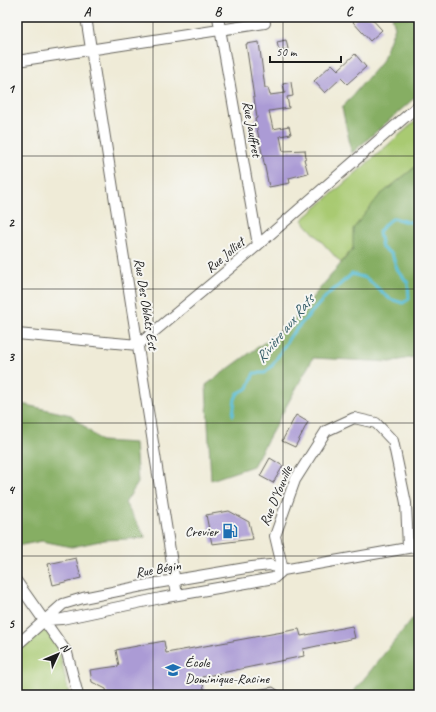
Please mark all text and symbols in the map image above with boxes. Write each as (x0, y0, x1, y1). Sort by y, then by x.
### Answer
text: A (84, 4, 92, 20)
text: B (215, 4, 223, 20)
text: C (346, 4, 354, 20)
scale bar (270, 38, 341, 64)
text: 50 m (276, 44, 298, 60)
text: 1 (8, 81, 16, 97)
street label: Rue Jauffret (239, 100, 266, 160)
text: 2 (8, 215, 15, 231)
street label: Rue Jolliet (202, 232, 250, 276)
street label: Rue Des Oblats Est (130, 257, 162, 352)
water label: Rivière aux Rats (252, 289, 320, 367)
text: 3 (8, 349, 15, 365)
street label: Rue D'Youville (256, 462, 297, 528)
text: 4 (8, 482, 16, 498)
fuel station icon: Crevier (221, 522, 239, 540)
place label: Crevier (185, 523, 219, 540)
street label: Rue Bégin (134, 557, 183, 581)
text: 5 (8, 616, 15, 632)
north arrow (38, 634, 78, 674)
text: N (58, 640, 74, 656)
place label: École Dominique-Racine (185, 654, 271, 687)
school or university icon: École Dominique-Racine (164, 661, 182, 679)

